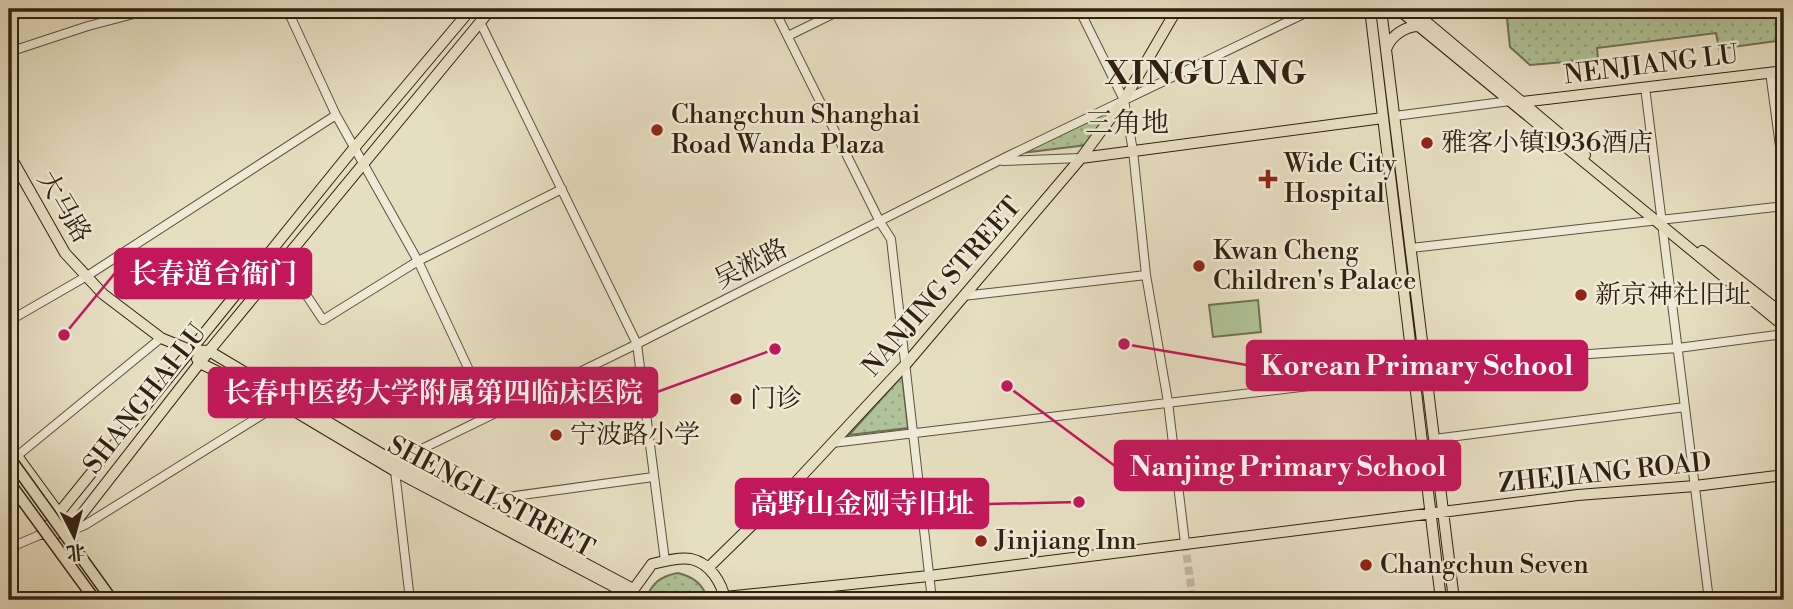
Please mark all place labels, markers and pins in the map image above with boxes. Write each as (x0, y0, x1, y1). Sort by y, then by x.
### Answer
place label: Changchun Shanghai Road Wanda Plaza (671, 99, 920, 161)
marker: Changchun Shanghai Road Wanda Plaza (649, 122, 665, 138)
place label: 雅客小镇1936酒店 (1441, 127, 1653, 159)
marker: 雅客小镇1936酒店 (1419, 135, 1435, 151)
place label: Wide City Hospital (1283, 148, 1397, 210)
marker: Wide City Hospital (1258, 169, 1278, 189)
place label: Kwan Cheng Children's Palace (1213, 235, 1416, 297)
callout: 长春道台衙门 (115, 249, 311, 298)
marker: Kwan Cheng Children's Palace (1191, 258, 1207, 274)
place label: 新京神社旧址 (1595, 279, 1751, 311)
marker: 新京神社旧址 (1573, 287, 1589, 303)
callout: Korean Primary School (1247, 341, 1587, 390)
callout: 长春中医药大学附属第四临床医院 (209, 368, 657, 417)
place label: 门诊 (750, 383, 802, 415)
marker: 门诊 (728, 391, 744, 407)
place label: 宁波路小学 (570, 419, 700, 451)
marker: 宁波路小学 (548, 427, 564, 443)
callout: Nanjing Primary School (1115, 441, 1460, 490)
callout: 高野山金刚寺旧址 (736, 479, 988, 528)
place label: Jinjiang Inn (994, 525, 1137, 557)
marker: Jinjiang Inn (973, 533, 989, 549)
place label: Changchun Seven (1380, 549, 1589, 581)
marker: Changchun Seven (1358, 557, 1374, 573)

